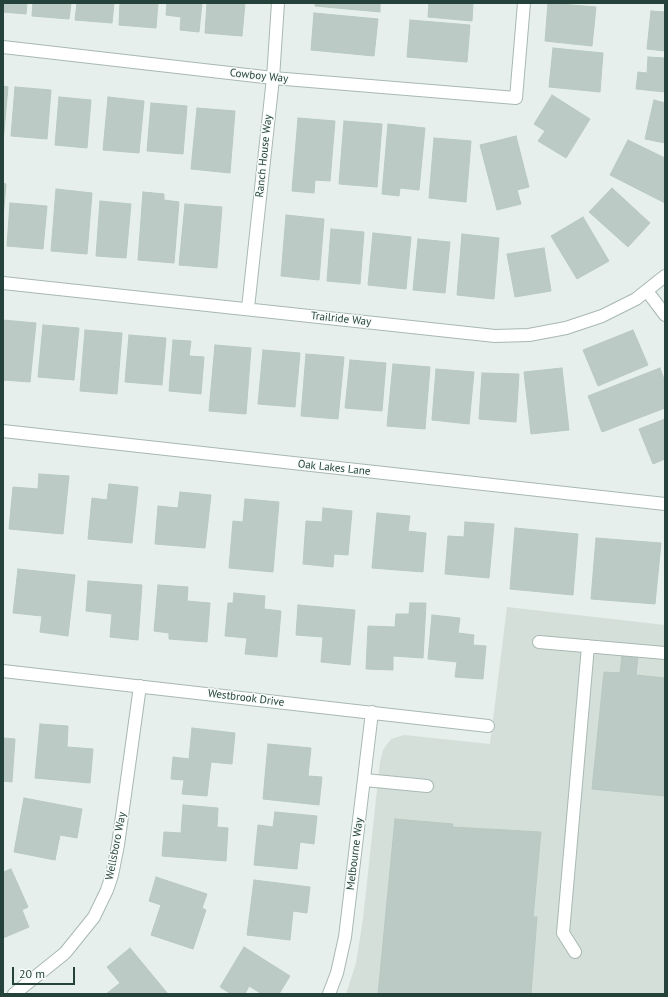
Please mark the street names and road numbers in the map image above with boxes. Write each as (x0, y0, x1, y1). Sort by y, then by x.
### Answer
street label: Cowboy Way (229, 66, 289, 86)
street label: Ranch House Way (253, 114, 275, 198)
street label: Trailride Way (310, 309, 372, 329)
street label: Oak Lakes Lane (297, 458, 371, 478)
street label: Westbrook Drive (207, 687, 285, 709)
street label: Wellsboro Way (103, 811, 129, 881)
street label: Melbourne Way (344, 817, 366, 891)

